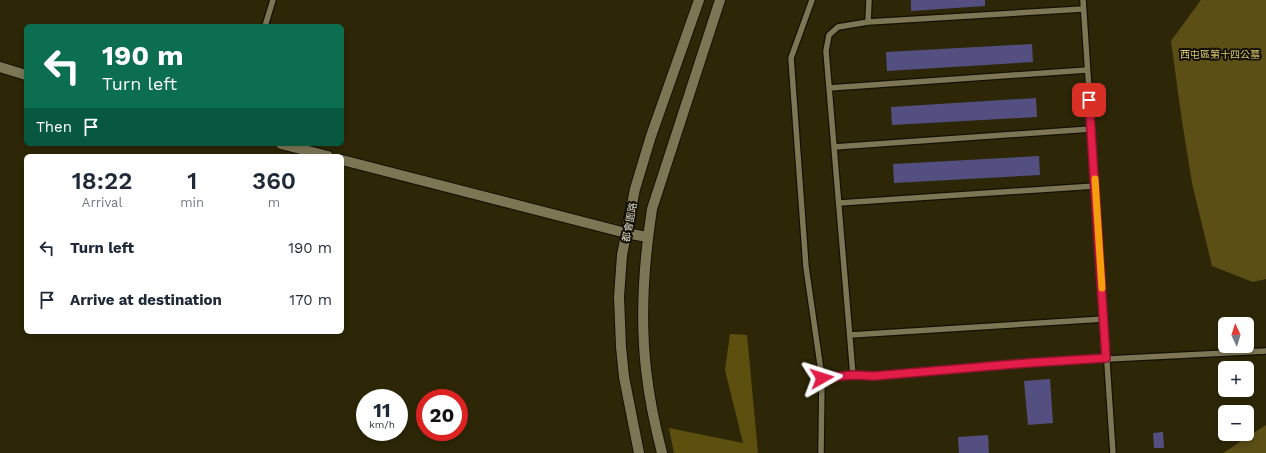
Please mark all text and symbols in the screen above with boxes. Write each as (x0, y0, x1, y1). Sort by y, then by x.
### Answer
text: 190 m (102, 39, 184, 72)
icon: left (36, 40, 88, 92)
park label: 西屯區第十四公墓 (1180, 49, 1260, 60)
text: Turn left (102, 73, 177, 94)
pin (1072, 83, 1106, 117)
icon: arrive (1078, 89, 1100, 111)
icon: arrive (80, 116, 102, 138)
text: Then (36, 118, 72, 136)
text: 18:22 (72, 167, 132, 195)
text: 1 (187, 167, 197, 195)
text: 360 (252, 167, 296, 195)
text: Arrival (82, 195, 122, 210)
text: min (180, 195, 204, 210)
text: m (268, 195, 280, 210)
street label: 都會園路 (620, 201, 639, 243)
icon: left (36, 237, 58, 259)
text: Turn left (70, 239, 134, 257)
text: 190 m (288, 239, 332, 257)
icon: arrive (36, 289, 58, 311)
text: Arrive at destination (70, 291, 222, 309)
text: 170 m (289, 291, 332, 309)
north arrow (1218, 317, 1254, 353)
map controls (1218, 317, 1254, 441)
position arrow (801, 357, 843, 399)
button: + (1218, 361, 1254, 397)
speed limit sign: 20 (416, 389, 468, 441)
text: 11 (373, 398, 391, 422)
button: − (1218, 405, 1254, 441)
text: km/h (369, 419, 395, 430)

